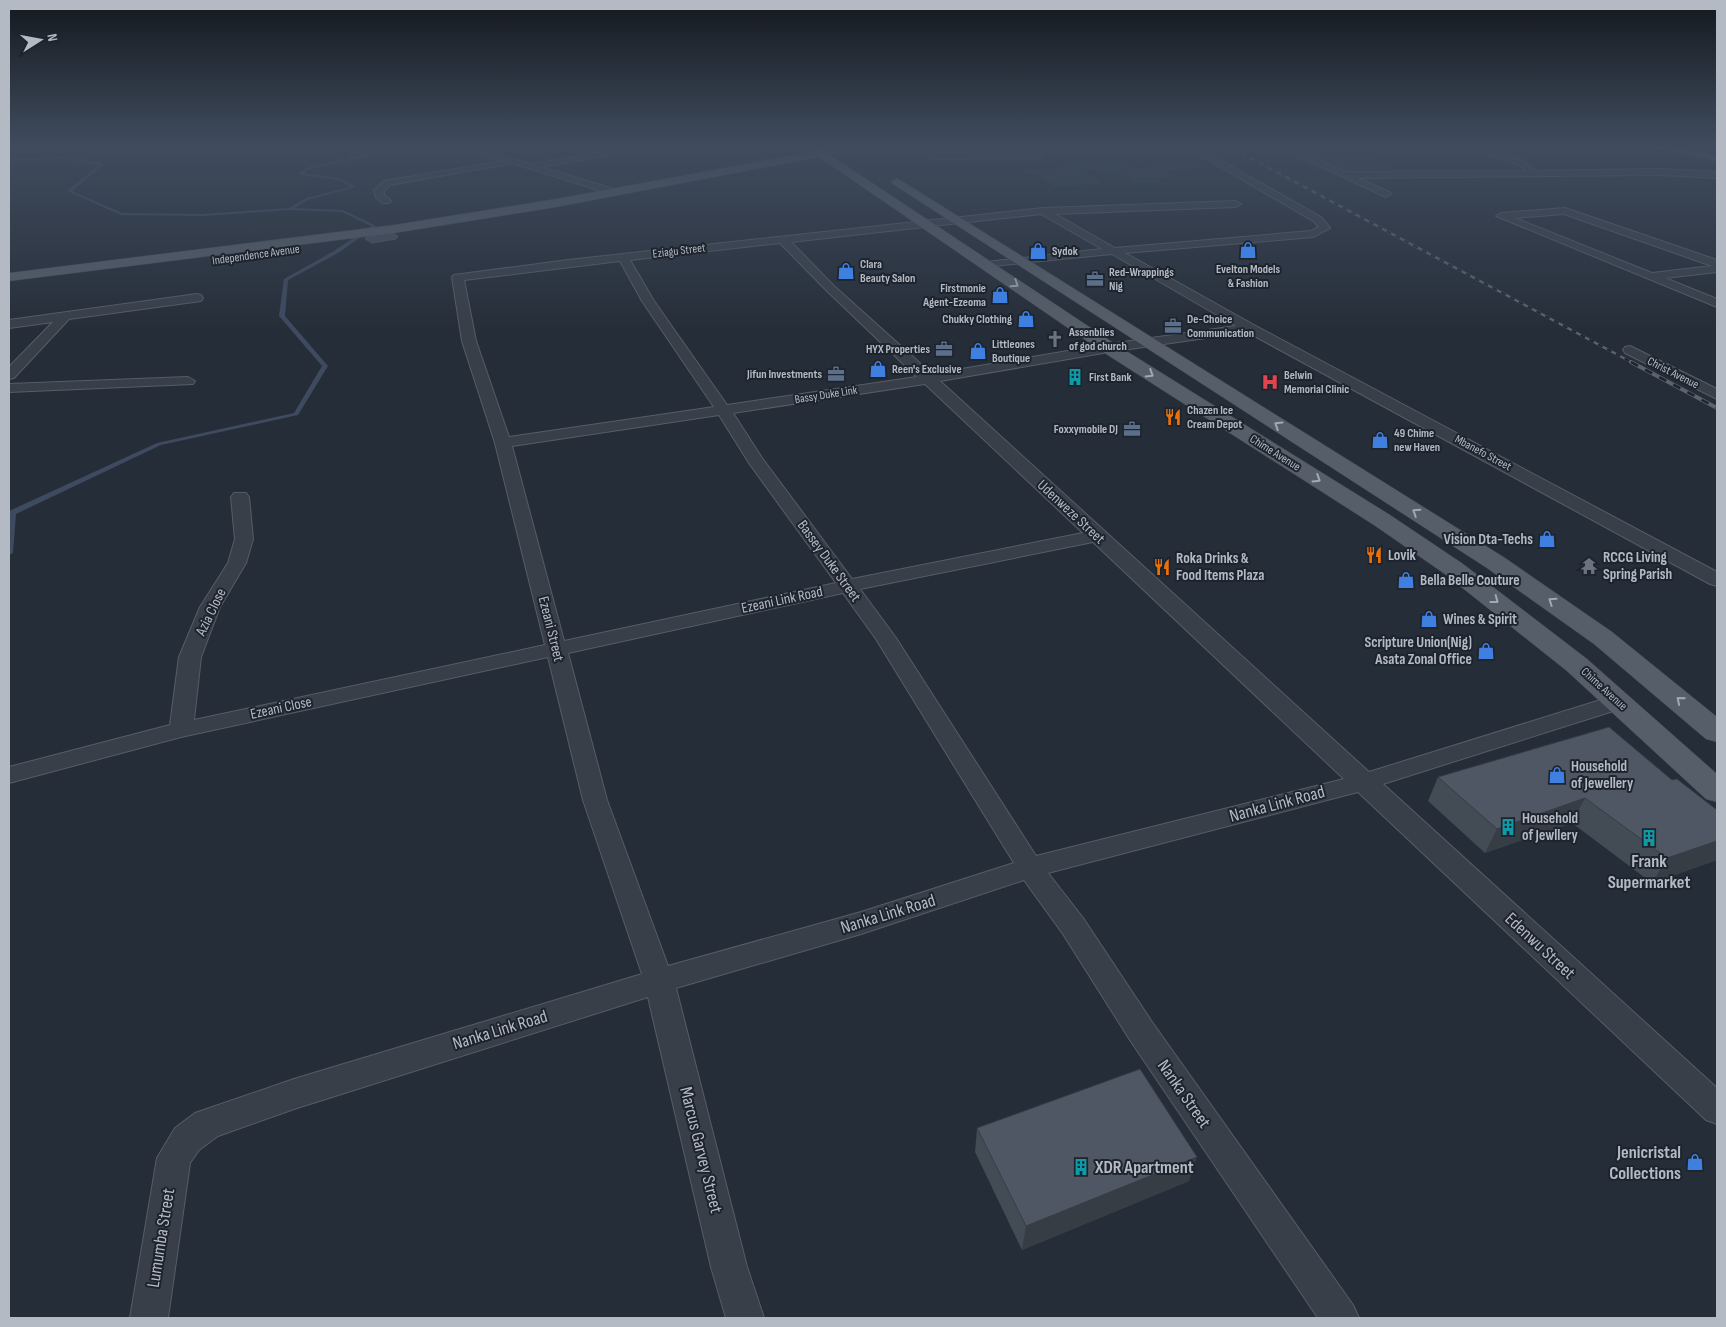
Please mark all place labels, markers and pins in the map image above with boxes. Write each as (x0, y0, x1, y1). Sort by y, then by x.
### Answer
shop icon: Evelton Models & Fashion (1238, 240, 1258, 260)
shop icon: Sydok (1028, 241, 1048, 261)
place label: Sydok (1052, 244, 1078, 259)
place label: Clara Beauty Salon (860, 257, 915, 286)
shop icon: Clara Beauty Salon (836, 261, 856, 281)
place label: Evelton Models & Fashion (1216, 262, 1281, 291)
place label: Red-Wrappings Nig (1109, 265, 1174, 294)
office icon: Red-Wrappings Nig (1085, 269, 1105, 289)
place label: Firstmonie Agent-Ezeoma (922, 281, 986, 310)
shop icon: Firstmonie Agent-Ezeoma (990, 285, 1010, 305)
shop icon: Chukky Clothing (1016, 309, 1036, 329)
place label: Chukky Clothing (942, 312, 1012, 327)
place label: De-Choice Communication (1187, 312, 1254, 341)
office icon: De-Choice Communication (1163, 316, 1183, 336)
place label: Assenblies of god church (1068, 325, 1127, 354)
church icon: Assenblies of god church (1045, 329, 1065, 349)
place label: Littleones Boutique (992, 337, 1035, 366)
office icon: HYX Properties (934, 339, 954, 359)
shop icon: Littleones Boutique (968, 341, 988, 361)
place label: HYX Properties (866, 342, 930, 357)
shop icon: Reen's Exclusive (868, 359, 888, 379)
place label: Reen's Exclusive (892, 362, 962, 377)
office icon: Jifun Investments (826, 364, 846, 384)
place label: Jifun Investments (746, 367, 822, 382)
building icon: First Bank (1065, 367, 1085, 387)
place label: Belwin Memorial Clinic (1284, 368, 1349, 397)
place label: First Bank (1089, 370, 1132, 385)
hospital icon: Belwin Memorial Clinic (1260, 372, 1280, 392)
place label: Chazen Ice Cream Depot (1187, 403, 1242, 432)
restaurant icon: Chazen Ice Cream Depot (1163, 407, 1183, 427)
office icon: Foxxymobile DJ (1122, 419, 1142, 439)
place label: Foxxymobile DJ (1054, 422, 1118, 437)
place label: 49 Chime new Haven (1394, 426, 1440, 455)
shop icon: 49 Chime new Haven (1370, 430, 1390, 450)
shop icon: Vision Dta-Techs (1537, 529, 1557, 549)
place label: Vision Dta-Techs (1444, 530, 1533, 549)
restaurant icon: Lovik (1364, 545, 1384, 565)
place label: Lovik (1388, 546, 1417, 565)
place label: RCCG Living Spring Parish (1603, 548, 1672, 584)
place label: Roka Drinks & Food Items Plaza (1176, 549, 1264, 585)
temple icon: RCCG Living Spring Parish (1579, 556, 1599, 576)
restaurant icon: Roka Drinks & Food Items Plaza (1152, 557, 1172, 577)
shop icon: Bella Belle Couture (1396, 570, 1416, 590)
place label: Bella Belle Couture (1420, 571, 1520, 590)
shop icon: Wines & Spirit (1419, 609, 1439, 629)
place label: Wines & Spirit (1443, 610, 1517, 629)
place label: Scripture Union(Nig) Asata Zonal Office (1364, 633, 1472, 669)
shop icon: Scripture Union(Nig) Asata Zonal Office (1476, 641, 1496, 661)
place label: Household of Jewellery (1571, 757, 1634, 793)
shop icon: Household of Jewellery (1547, 765, 1567, 785)
place label: Household of Jewllery (1522, 809, 1579, 845)
building icon: Household of Jewllery (1498, 817, 1518, 837)
building icon: Frank Supermarket (1639, 828, 1659, 848)
place label: Frank Supermarket (1608, 851, 1690, 893)
place label: Jenicristal Collections (1609, 1142, 1681, 1184)
shop icon: Jenicristal Collections (1685, 1152, 1705, 1172)
building icon: XDR Apartment (1071, 1157, 1091, 1177)
place label: XDR Apartment (1094, 1157, 1194, 1178)

